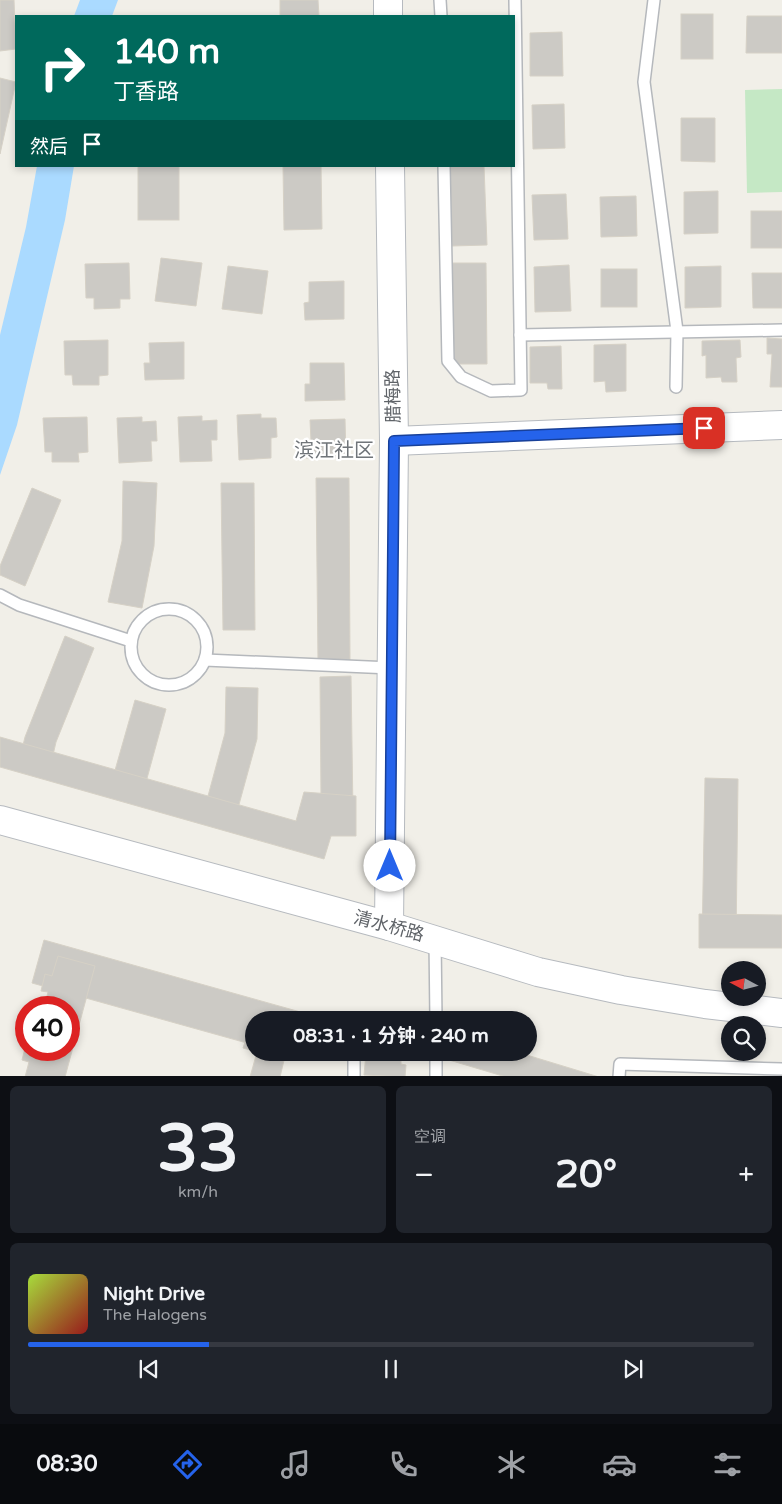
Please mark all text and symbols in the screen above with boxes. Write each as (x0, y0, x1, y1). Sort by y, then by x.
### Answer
text: 140 m (113, 31, 220, 73)
icon: right (30, 35, 95, 100)
text: 丁香路 (113, 79, 179, 105)
icon: arrive (78, 130, 106, 158)
text: 然后 (30, 136, 68, 158)
street label: 腊梅路 (382, 369, 404, 423)
pin (683, 407, 725, 449)
icon: arrive (690, 414, 718, 442)
district label: 滨江社区 (294, 439, 374, 463)
position arrow (363, 839, 415, 891)
street label: 清水桥路 (351, 906, 427, 946)
north arrow (721, 961, 766, 1006)
map controls (721, 961, 766, 1061)
speed limit sign: 40 (15, 996, 80, 1061)
button: search (721, 1016, 766, 1061)
text: 08:31 · 1 分钟 · 240 m (293, 1025, 489, 1047)
text: 33 (157, 1110, 239, 1189)
text: 空调 (414, 1127, 446, 1147)
text: 20° (555, 1152, 617, 1198)
text: − (414, 1158, 434, 1192)
text: + (738, 1158, 754, 1192)
text: km/h (178, 1182, 218, 1202)
text: Night Drive (103, 1283, 205, 1305)
text: The Halogens (103, 1305, 207, 1325)
icon: previous (135, 1355, 163, 1383)
icon: pause (377, 1355, 405, 1383)
icon: next (619, 1355, 647, 1383)
icon: directions (170, 1447, 205, 1482)
icon: music (278, 1447, 313, 1482)
icon: phone (386, 1447, 421, 1482)
icon: climate (494, 1447, 529, 1482)
icon: car (602, 1447, 637, 1482)
icon: filters (710, 1447, 745, 1482)
text: 08:30 (37, 1451, 97, 1477)

